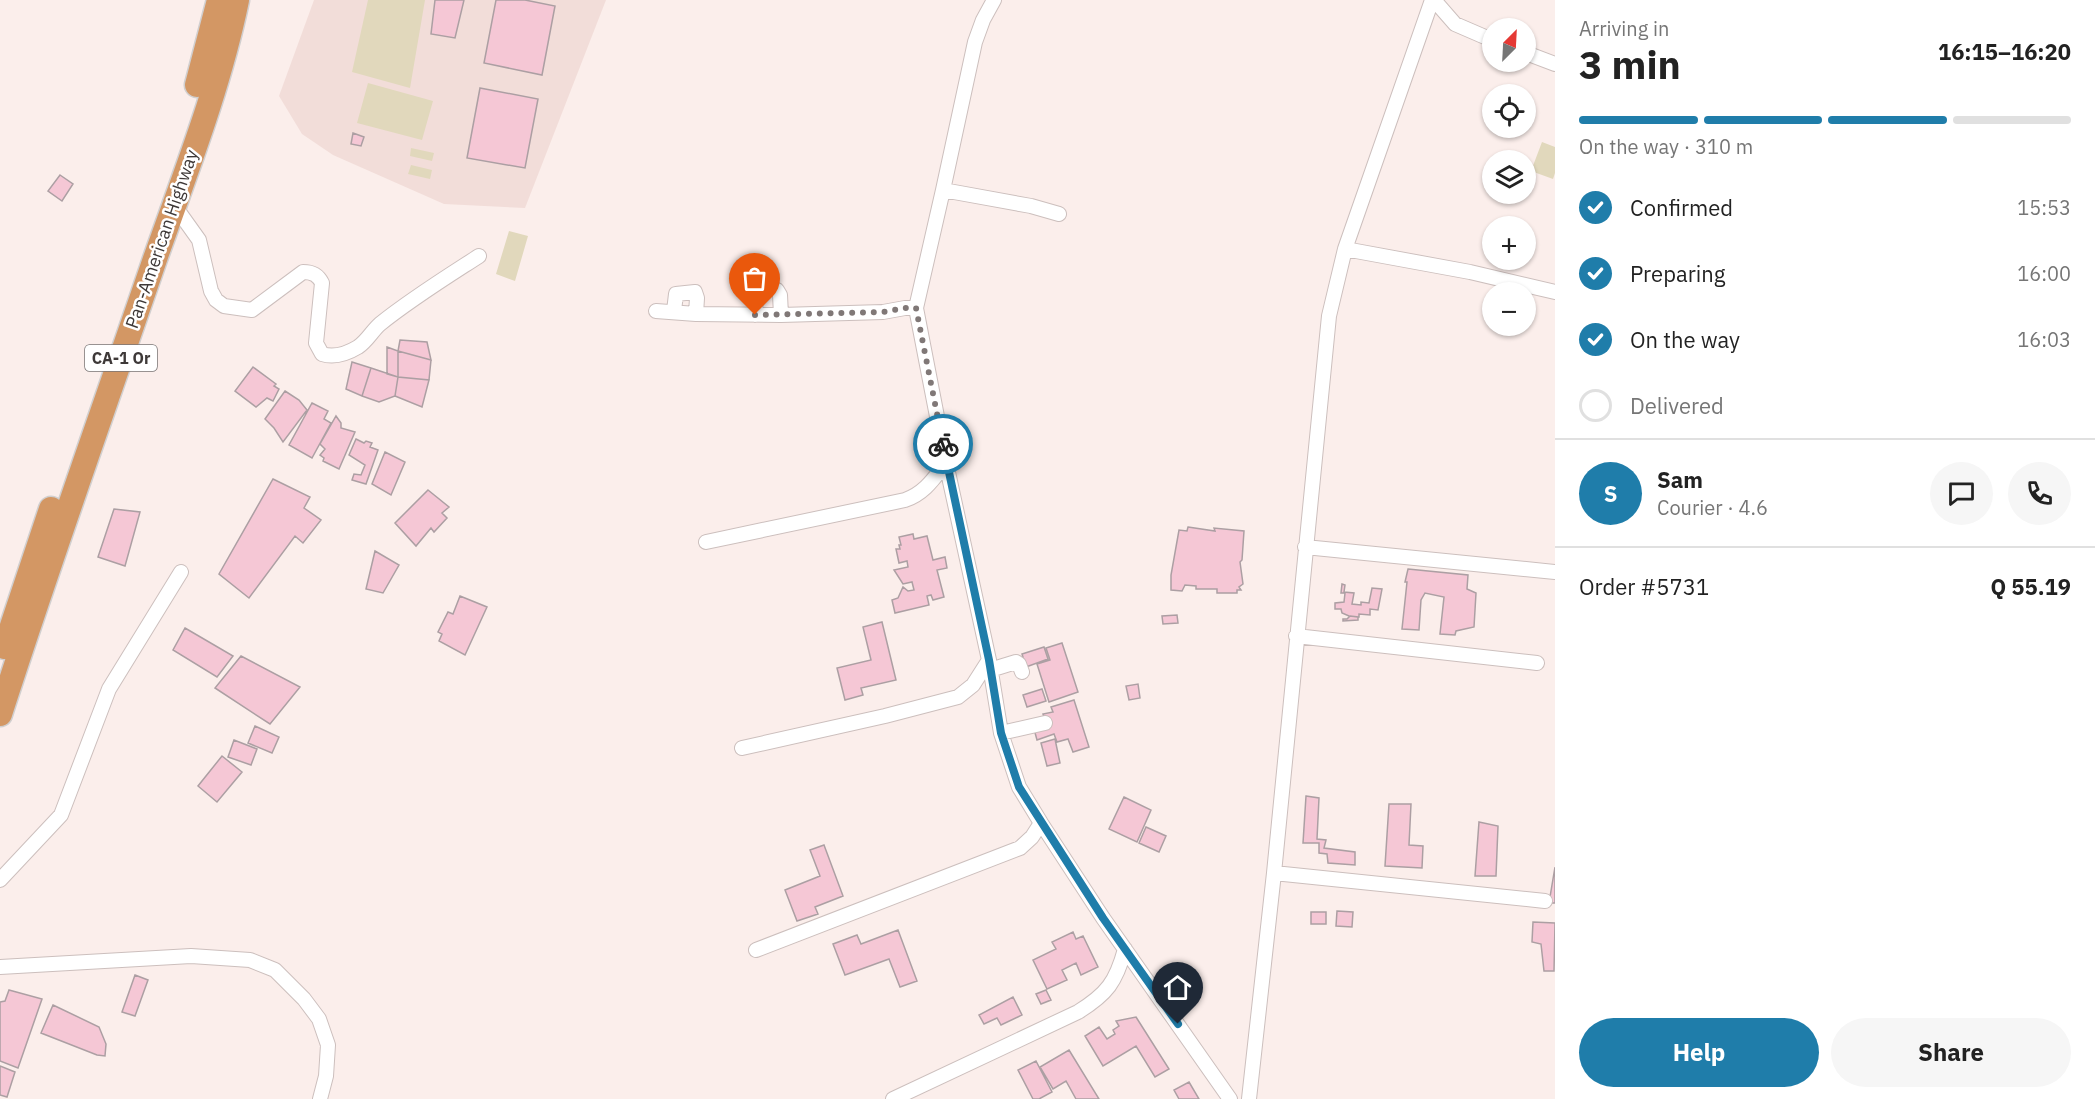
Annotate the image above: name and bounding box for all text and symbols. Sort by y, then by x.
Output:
text: Arriving in [1579,15,1669,42]
north arrow [1482,18,1536,72]
map controls [1482,18,1536,336]
text: 16:15–16:20 [1938,37,2071,66]
text: 3 min [1579,39,1681,90]
button: locate [1482,84,1536,138]
text: On the way · 310 m [1579,133,1753,160]
street label: Pan-American Highway [120,146,203,331]
button: layers [1482,150,1536,204]
icon: check [1579,191,1612,224]
text: Confirmed [1630,193,1733,222]
text: 15:53 [2017,194,2071,221]
button: + [1482,216,1536,270]
pin [729,253,780,315]
icon: check [1579,257,1612,290]
text: Preparing [1630,259,1725,288]
text: 16:00 [2017,260,2071,287]
icon: bag [738,262,771,295]
button: − [1482,282,1536,336]
icon: check [1579,323,1612,356]
text: On the way [1630,325,1740,354]
text: 16:03 [2017,326,2071,353]
road number: CA-1 Or [85,345,157,371]
text: Delivered [1630,391,1724,420]
courier [913,414,973,474]
icon: bike [927,428,960,461]
button: chat [1930,462,1993,525]
button: phone [2008,462,2071,525]
text: Sam [1657,465,1703,494]
text: S [1604,479,1617,508]
text: Courier · 4.6 [1657,494,1768,521]
text: Order #5731 [1579,572,1709,601]
text: Q 55.19 [1990,572,2071,601]
pin [1152,962,1203,1024]
icon: home [1161,971,1194,1004]
button: Help [1579,1018,1819,1087]
button: Share [1831,1018,2071,1087]

